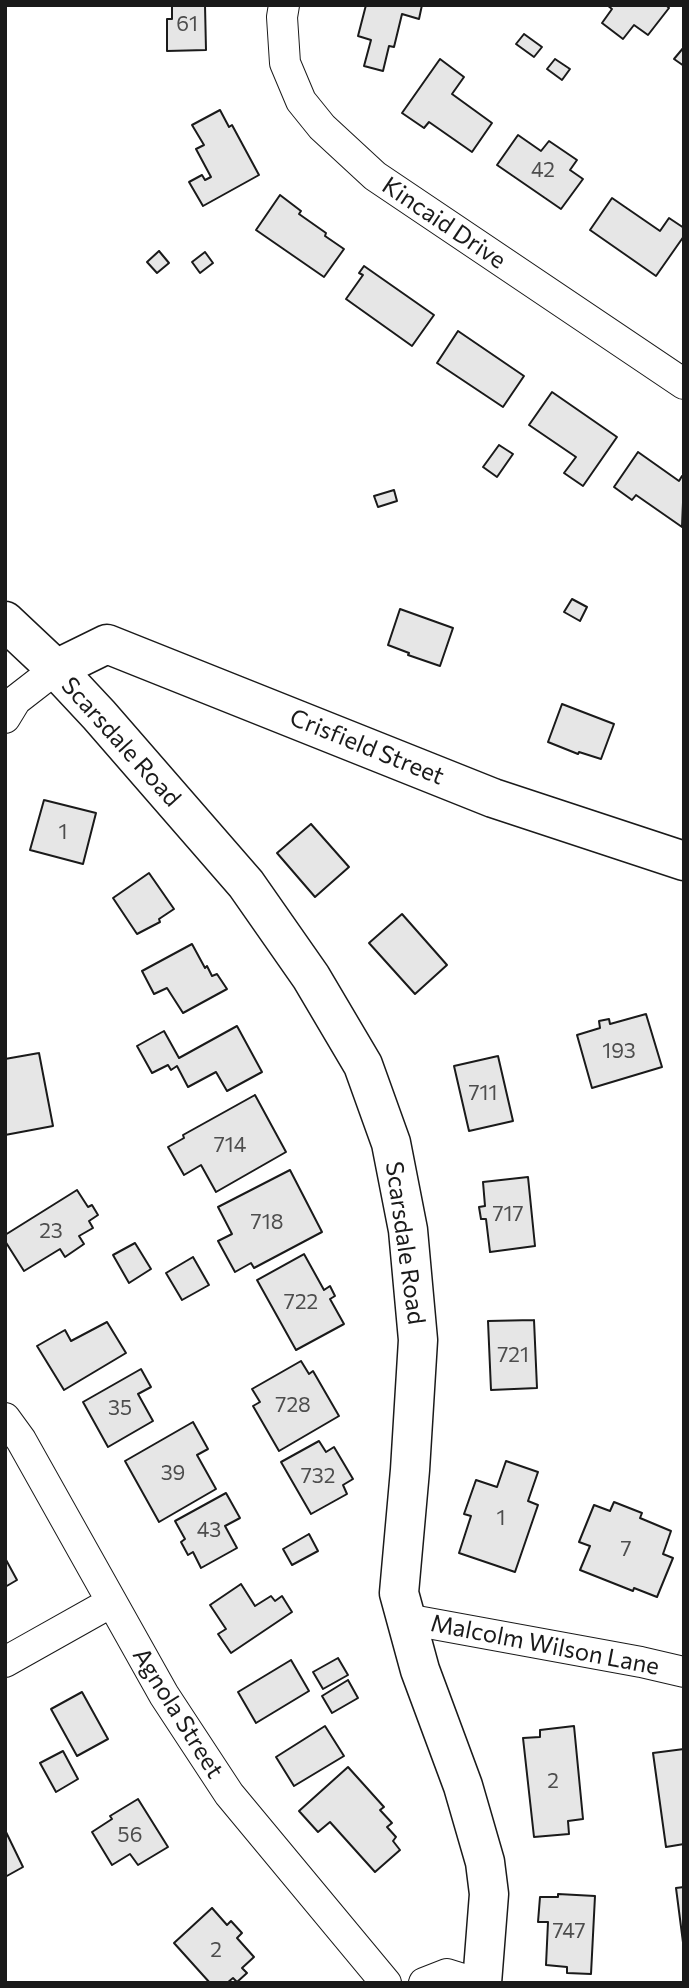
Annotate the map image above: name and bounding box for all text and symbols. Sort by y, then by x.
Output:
house number: 61 [176,11,198,37]
house number: 42 [531,157,555,183]
street label: Kincaid Drive [377,171,511,275]
street label: Scarsdale Road [55,671,187,813]
street label: Crisfield Street [286,703,448,791]
house number: 1 [59,819,67,845]
house number: 193 [602,1038,636,1064]
house number: 711 [468,1080,498,1106]
house number: 714 [214,1132,246,1158]
street label: Scarsdale Road [379,1160,431,1326]
house number: 717 [492,1201,524,1227]
house number: 718 [251,1209,283,1235]
house number: 23 [39,1218,63,1244]
house number: 722 [284,1289,318,1315]
house number: 721 [497,1342,529,1368]
house number: 728 [275,1392,311,1418]
house number: 35 [108,1395,132,1421]
house number: 39 [161,1460,185,1486]
house number: 732 [301,1463,335,1489]
house number: 1 [497,1505,505,1531]
house number: 43 [197,1517,221,1543]
house number: 7 [620,1536,632,1562]
street label: Malcolm Wilson Lane [428,1609,662,1681]
street label: Agnola Street [127,1643,229,1783]
house number: 2 [547,1768,559,1794]
house number: 56 [118,1822,142,1848]
house number: 747 [552,1918,586,1944]
house number: 2 [210,1937,222,1963]

